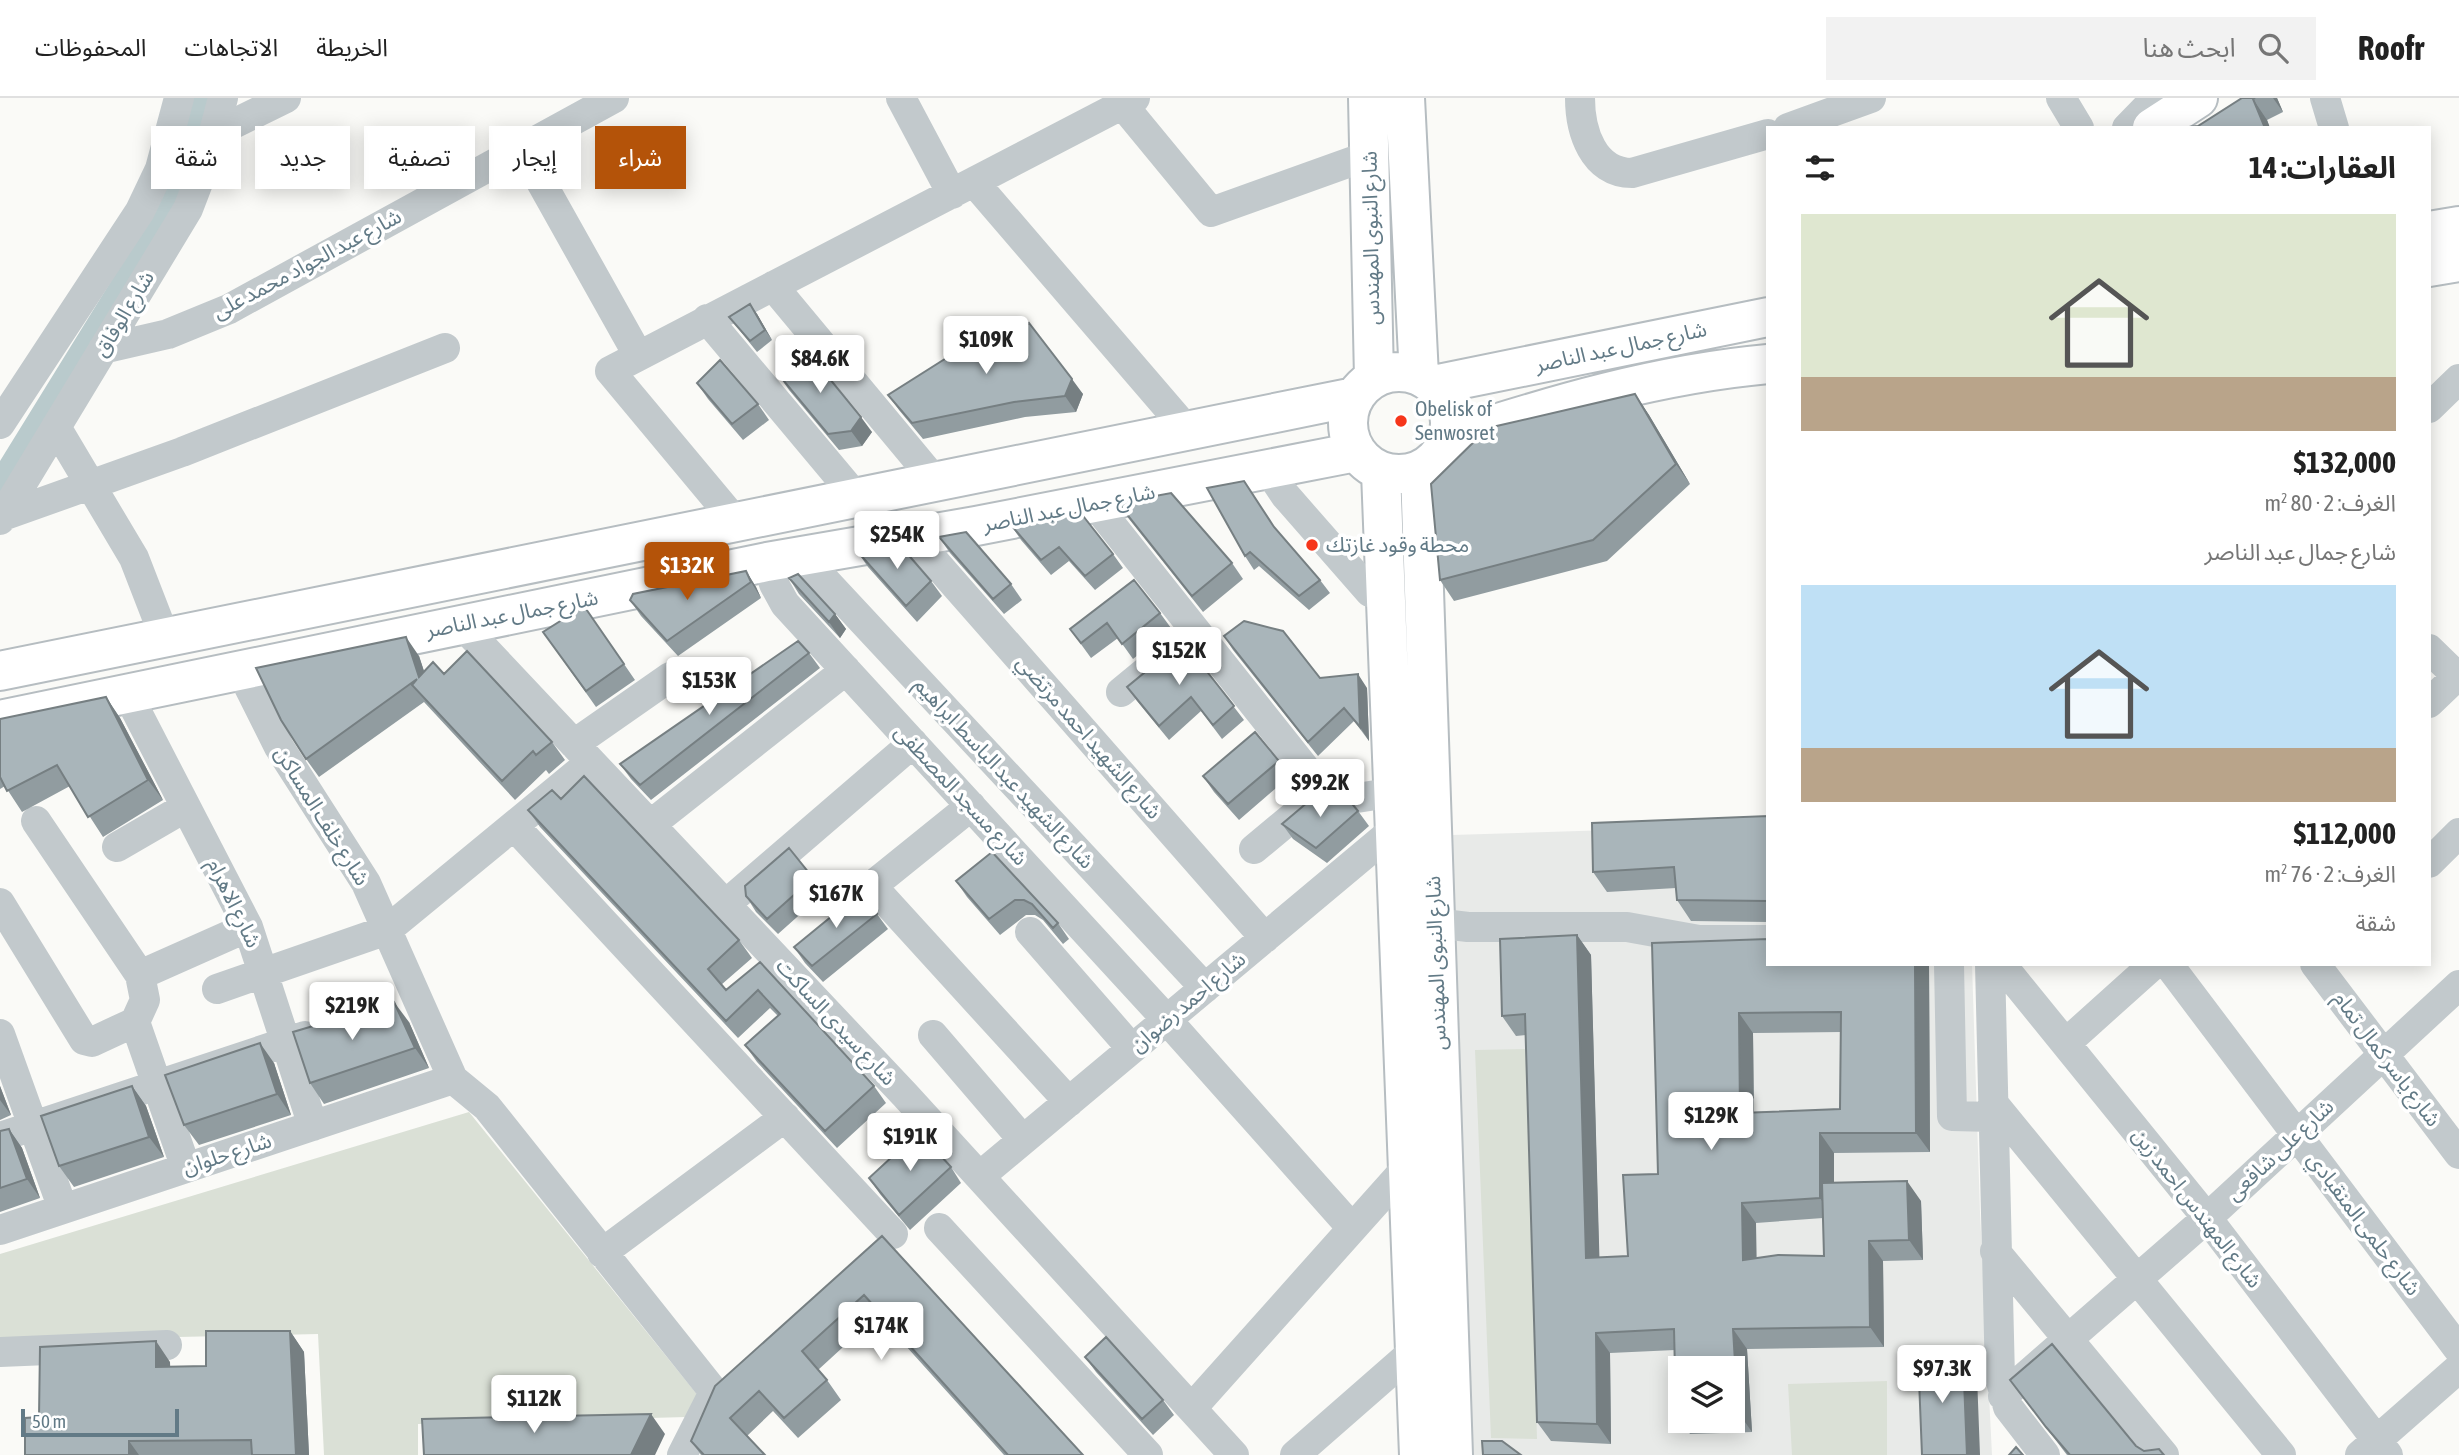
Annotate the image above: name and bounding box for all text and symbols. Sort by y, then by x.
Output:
search box [1826,17,2316,80]
icon: search [2254,29,2292,67]
text: Roofr [2358,29,2424,67]
text: ابحث هنا [2142,33,2236,63]
text: المحفوظات [35,34,146,61]
text: الاتجاهات [184,34,278,61]
text: الخريطة [316,34,388,61]
chip: شقة [151,126,241,189]
chip: جديد [255,126,350,189]
chip: تصفية [364,126,475,189]
chip: إيجار [489,126,581,189]
chip: شراء [595,126,686,189]
icon: filters [1801,149,1839,187]
text: العقارات: 14 [2249,150,2396,184]
street label: شارع النبوى المهندس [1356,151,1388,325]
street label: شارع عبد الجواد محمد على [208,203,407,327]
icon: home [2036,260,2162,386]
street label: شارع الوفاق [88,266,162,363]
pin: $109K [937,316,1035,376]
street label: شارع جمال عبد الناصر [1532,316,1710,380]
text: $109K [959,326,1013,352]
pin: $84.6K [763,336,877,395]
text: $84.6K [791,345,849,371]
place label: Obelisk of Senwosret [1415,396,1495,444]
marker: Obelisk of Senwosret [1393,413,1409,429]
text: $132,000 [2293,445,2396,479]
street label: شارع جمال عبد الناصر [980,479,1158,540]
text: الغرف: 2 · 80 m² [2264,490,2396,516]
pin: $254K [848,512,946,571]
text: $254K [870,521,924,547]
place label: محطة وقود غازتك [1326,532,1469,557]
marker: محطة وقود غازتك [1304,537,1320,553]
text: شارع جمال عبد الناصر [2205,539,2396,565]
pin: $132K [638,542,736,602]
text: $132K [660,552,714,578]
street label: شارع جمال عبد الناصر [423,585,601,646]
pin: $152K [1130,628,1228,687]
icon: home [2036,631,2162,757]
text: $152K [1152,637,1206,663]
street label: شارع الشهيد احمد مرتضي [1009,650,1167,826]
pin: $153K [660,658,758,717]
text: $153K [682,667,736,693]
street label: شارع الشهيد عبد الباسط ابراهيم [907,672,1099,875]
street label: شارع مسجد المصطفى [887,719,1033,872]
street label: شارع خلف المساكن [267,742,375,891]
pin: $99.2K [1263,760,1377,819]
text: $99.2K [1291,769,1349,795]
text: $112,000 [2293,816,2396,850]
street label: شارع الاهرام [199,854,267,953]
text: الغرف: 2 · 76 m² [2264,861,2396,887]
pin: $167K [787,870,885,930]
street label: شارع النبوى المهندس [1420,875,1454,1051]
text: $167K [809,880,863,906]
text: شقة [2355,910,2396,936]
street label: شارع احمد رضوان [1125,946,1252,1059]
street label: شارع سيدى الساكت [769,953,901,1092]
pin: $219K [303,982,401,1042]
street label: شارع ياسر كمال تمام [2325,986,2446,1134]
text: $219K [325,992,379,1018]
pin: $129K [1662,1093,1760,1152]
street label: شارع على شافعى [2221,1094,2340,1208]
text: $129K [1684,1102,1738,1128]
pin: $191K [861,1114,959,1173]
text: $191K [883,1123,937,1149]
street label: شارع المهندس احمد زين [2125,1123,2268,1294]
street label: شارع حلوان [179,1127,275,1182]
street label: شارع حلمى المنقبادي [2299,1147,2426,1302]
pin: $174K [832,1302,930,1362]
text: $174K [854,1312,908,1338]
pin: $97.3K [1885,1346,1999,1405]
text: $97.3K [1913,1355,1971,1381]
map controls [1668,1356,1745,1433]
button: layers [1668,1356,1745,1433]
pin: $112K [485,1376,583,1435]
text: $112K [507,1385,561,1411]
scale bar [21,1406,178,1438]
text: 50 m [32,1410,66,1432]

